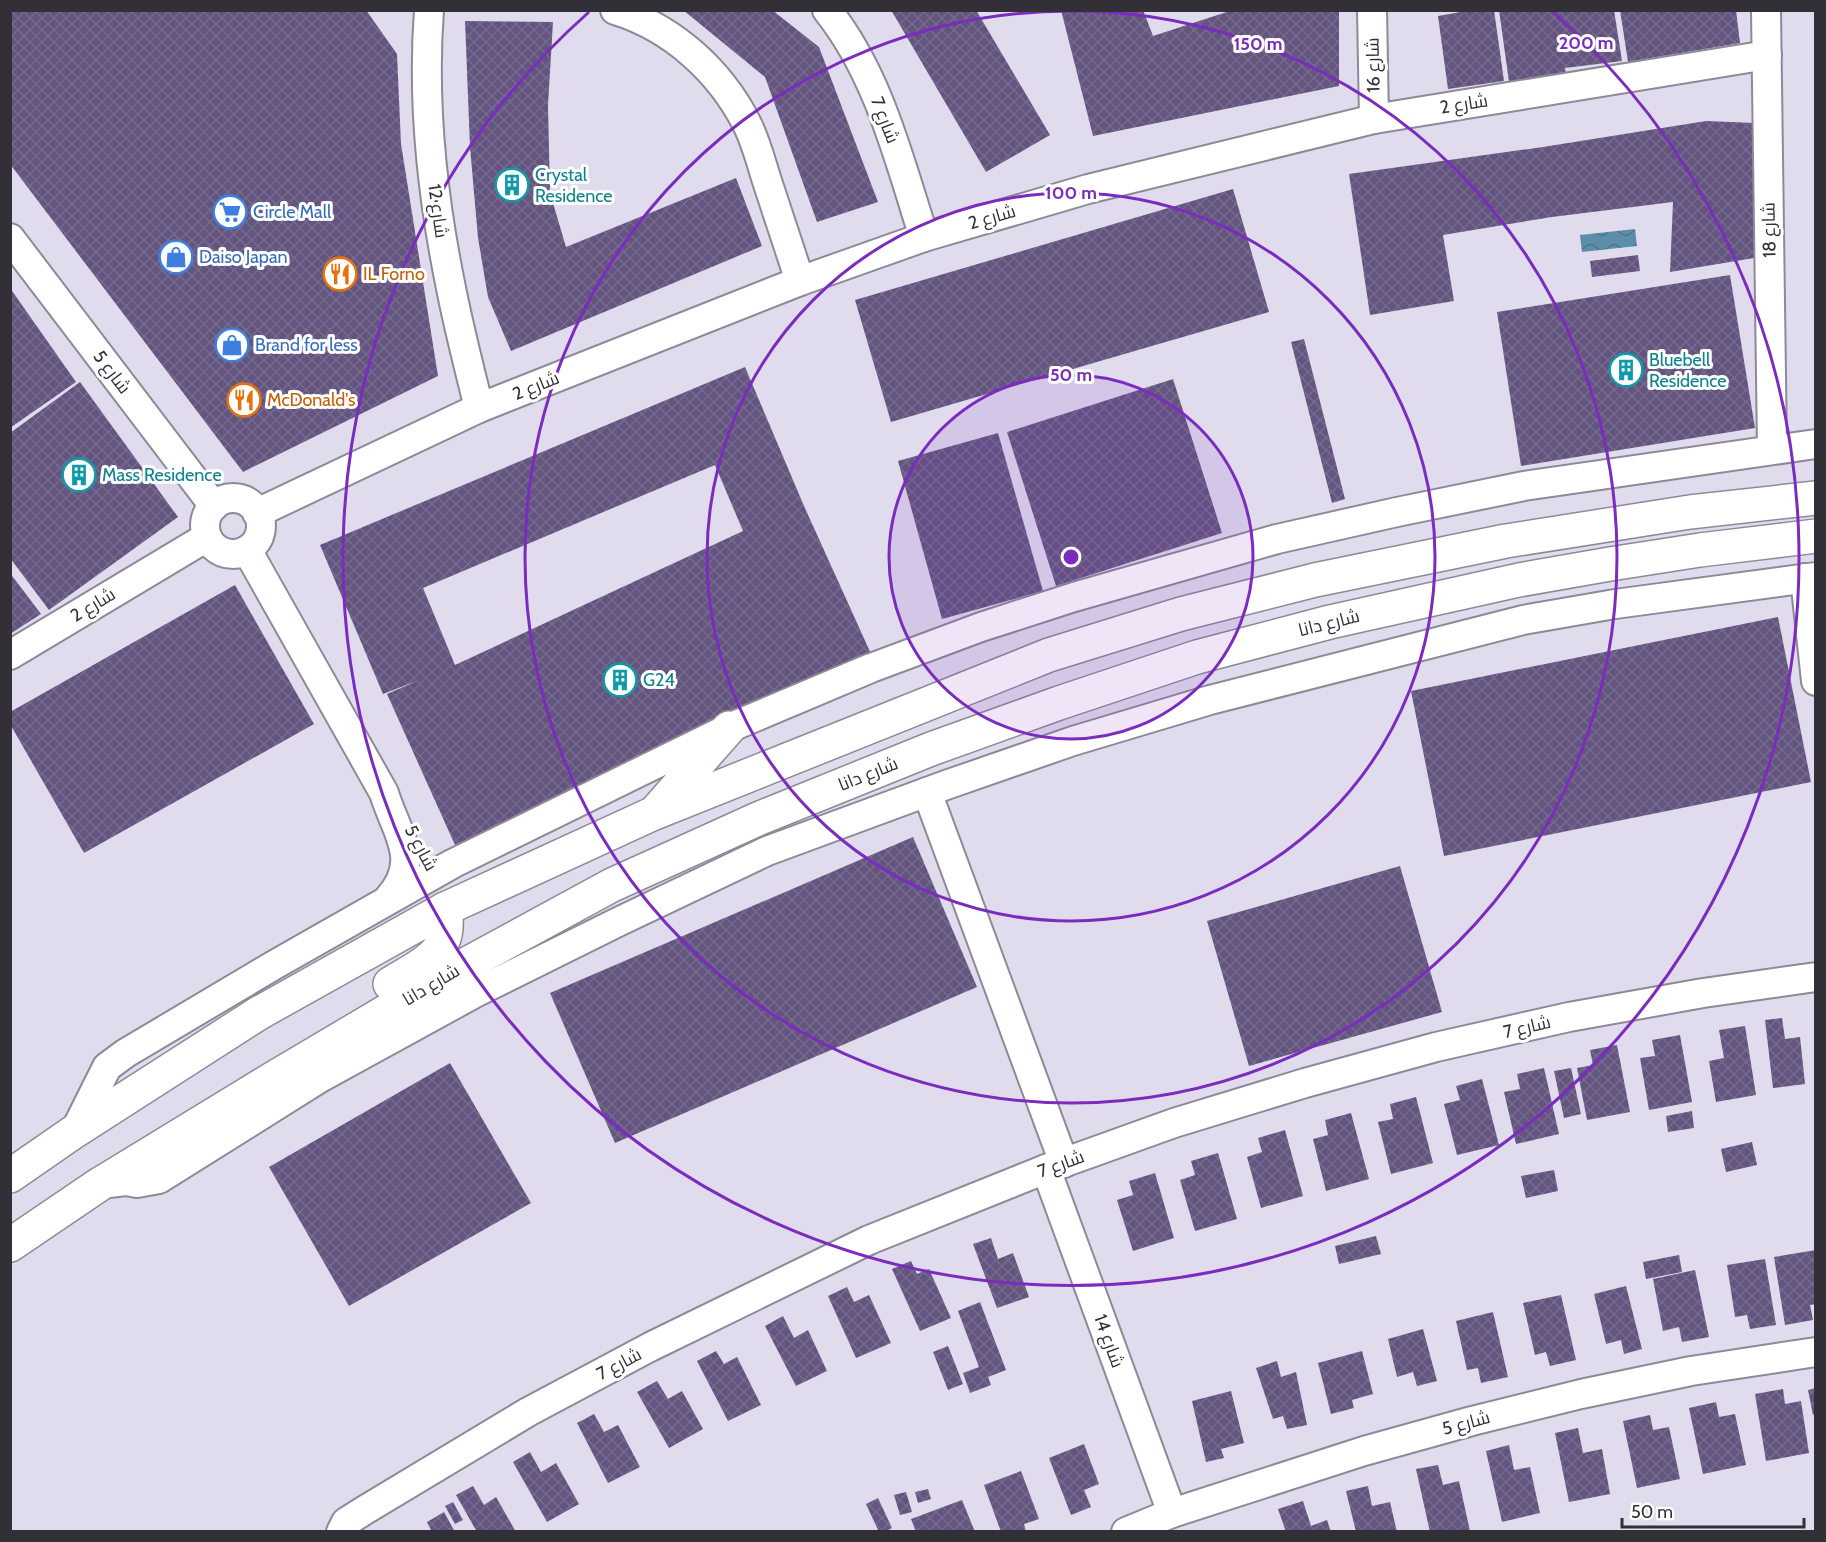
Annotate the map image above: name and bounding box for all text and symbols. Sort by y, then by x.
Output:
text: 200 m [1559,32,1613,54]
text: 150 m [1234,33,1282,55]
street label: شارع 16 [1362,37,1385,93]
street label: شارع 2 [1438,89,1490,120]
street label: شارع 7 [865,94,904,147]
place label: Crystal Residence [535,164,613,207]
building icon: Crystal Residence [494,167,530,203]
text: 100 m [1045,182,1097,204]
street label: شارع 12 [422,183,453,240]
supermarket icon: Circle Mall [212,194,248,230]
street label: شارع 2 [966,200,1019,235]
place label: Circle Mall [253,201,332,223]
street label: شارع 18 [1758,202,1781,258]
shop icon: Daiso Japan [158,239,194,275]
place label: Daiso Japan [199,246,288,268]
restaurant icon: IL Forno [322,256,358,292]
place label: IL Forno [363,263,425,285]
shop icon: Brand for less [214,327,250,363]
place label: Brand for less [255,334,358,356]
street label: شارع 5 [88,346,135,399]
place label: Bluebell Residence [1649,349,1727,392]
building icon: Bluebell Residence [1608,352,1644,388]
text: 50 m [1050,364,1092,386]
street label: شارع 2 [509,367,563,406]
restaurant icon: McDonald's [226,382,262,418]
place label: McDonald's [267,389,355,411]
building icon: Mass Residence [61,457,97,493]
place label: Mass Residence [102,464,222,486]
centre of rings [1061,547,1081,567]
street label: شارع 2 [67,583,120,628]
street label: شارع دانا [1296,605,1362,642]
building icon: G24 [602,662,638,698]
place label: G24 [643,669,675,691]
street label: شارع دانا [835,752,902,797]
street label: شارع 5 [399,821,442,875]
street label: شارع دانا [399,959,464,1011]
street label: شارع 7 [1501,1011,1553,1044]
street label: شارع 7 [1035,1145,1088,1183]
street label: شارع 14 [1088,1311,1129,1371]
street label: شارع 7 [593,1343,646,1386]
street label: شارع 5 [1440,1406,1493,1441]
scale bar [1622,1491,1804,1529]
text: 50 m [1631,1501,1673,1523]

